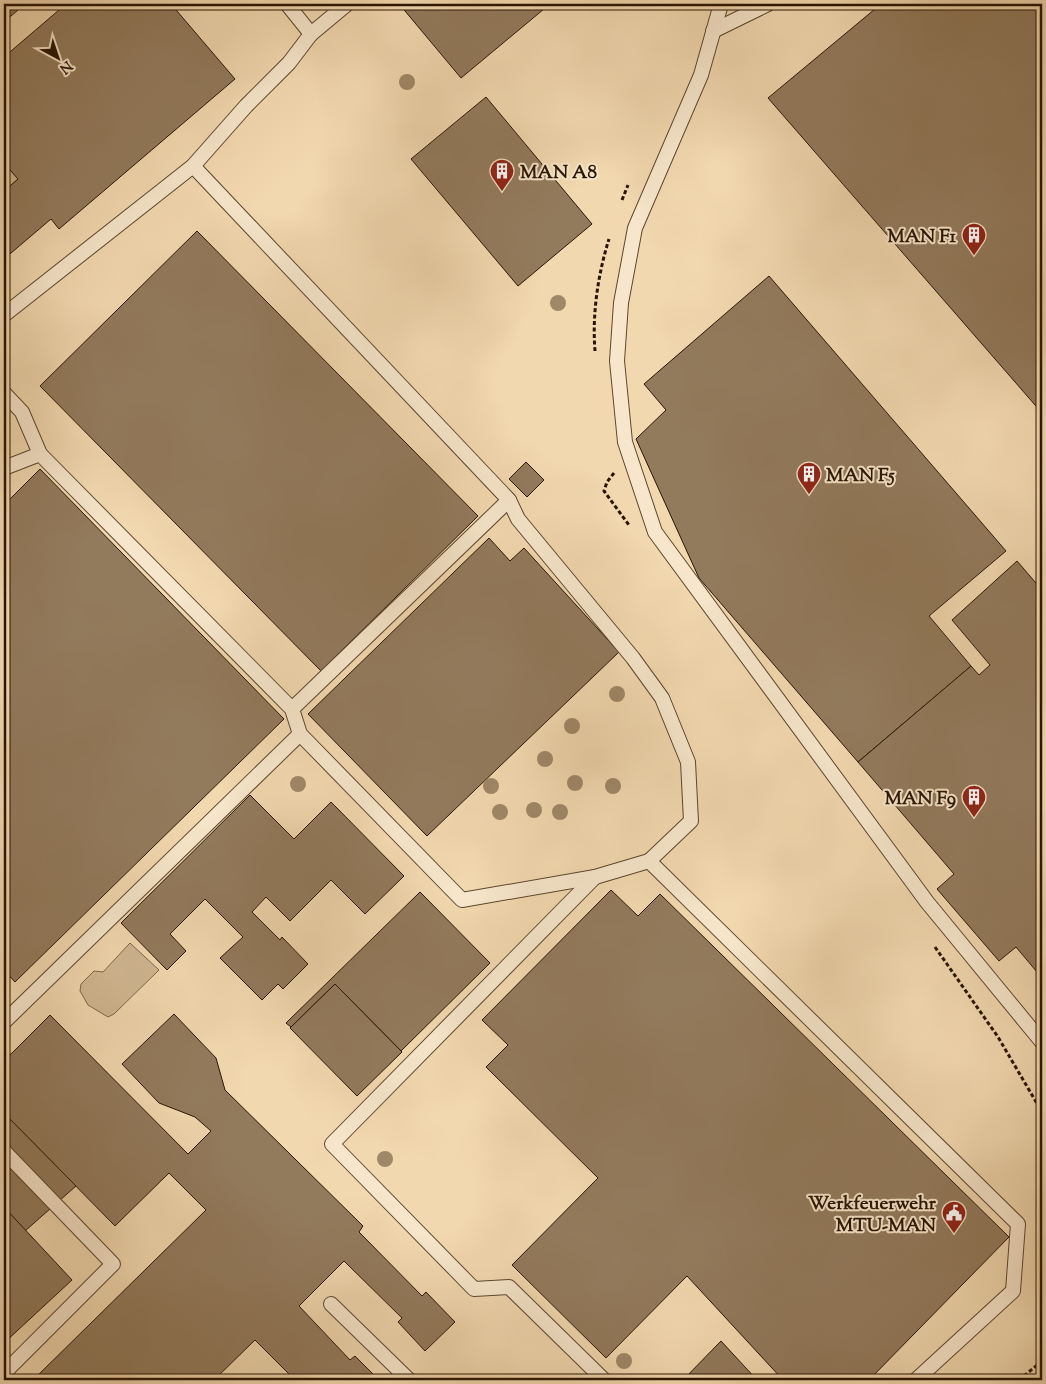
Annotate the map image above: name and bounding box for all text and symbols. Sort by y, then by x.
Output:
north arrow [32,32,82,82]
text: N [54,55,76,78]
building icon: MAN A8 [489,158,515,192]
place label: MAN A8 [520,160,598,187]
building icon: MAN F1 [961,222,987,256]
place label: MAN F1 [887,224,957,251]
building icon: MAN F5 [796,461,822,495]
place label: MAN F5 [826,463,895,490]
building icon: MAN F9 [961,784,987,818]
place label: MAN F9 [884,786,956,813]
place label: Werkfeuerwehr MTU-MAN [808,1191,937,1240]
public building icon: Werkfeuerwehr MTU-MAN [941,1200,967,1234]

